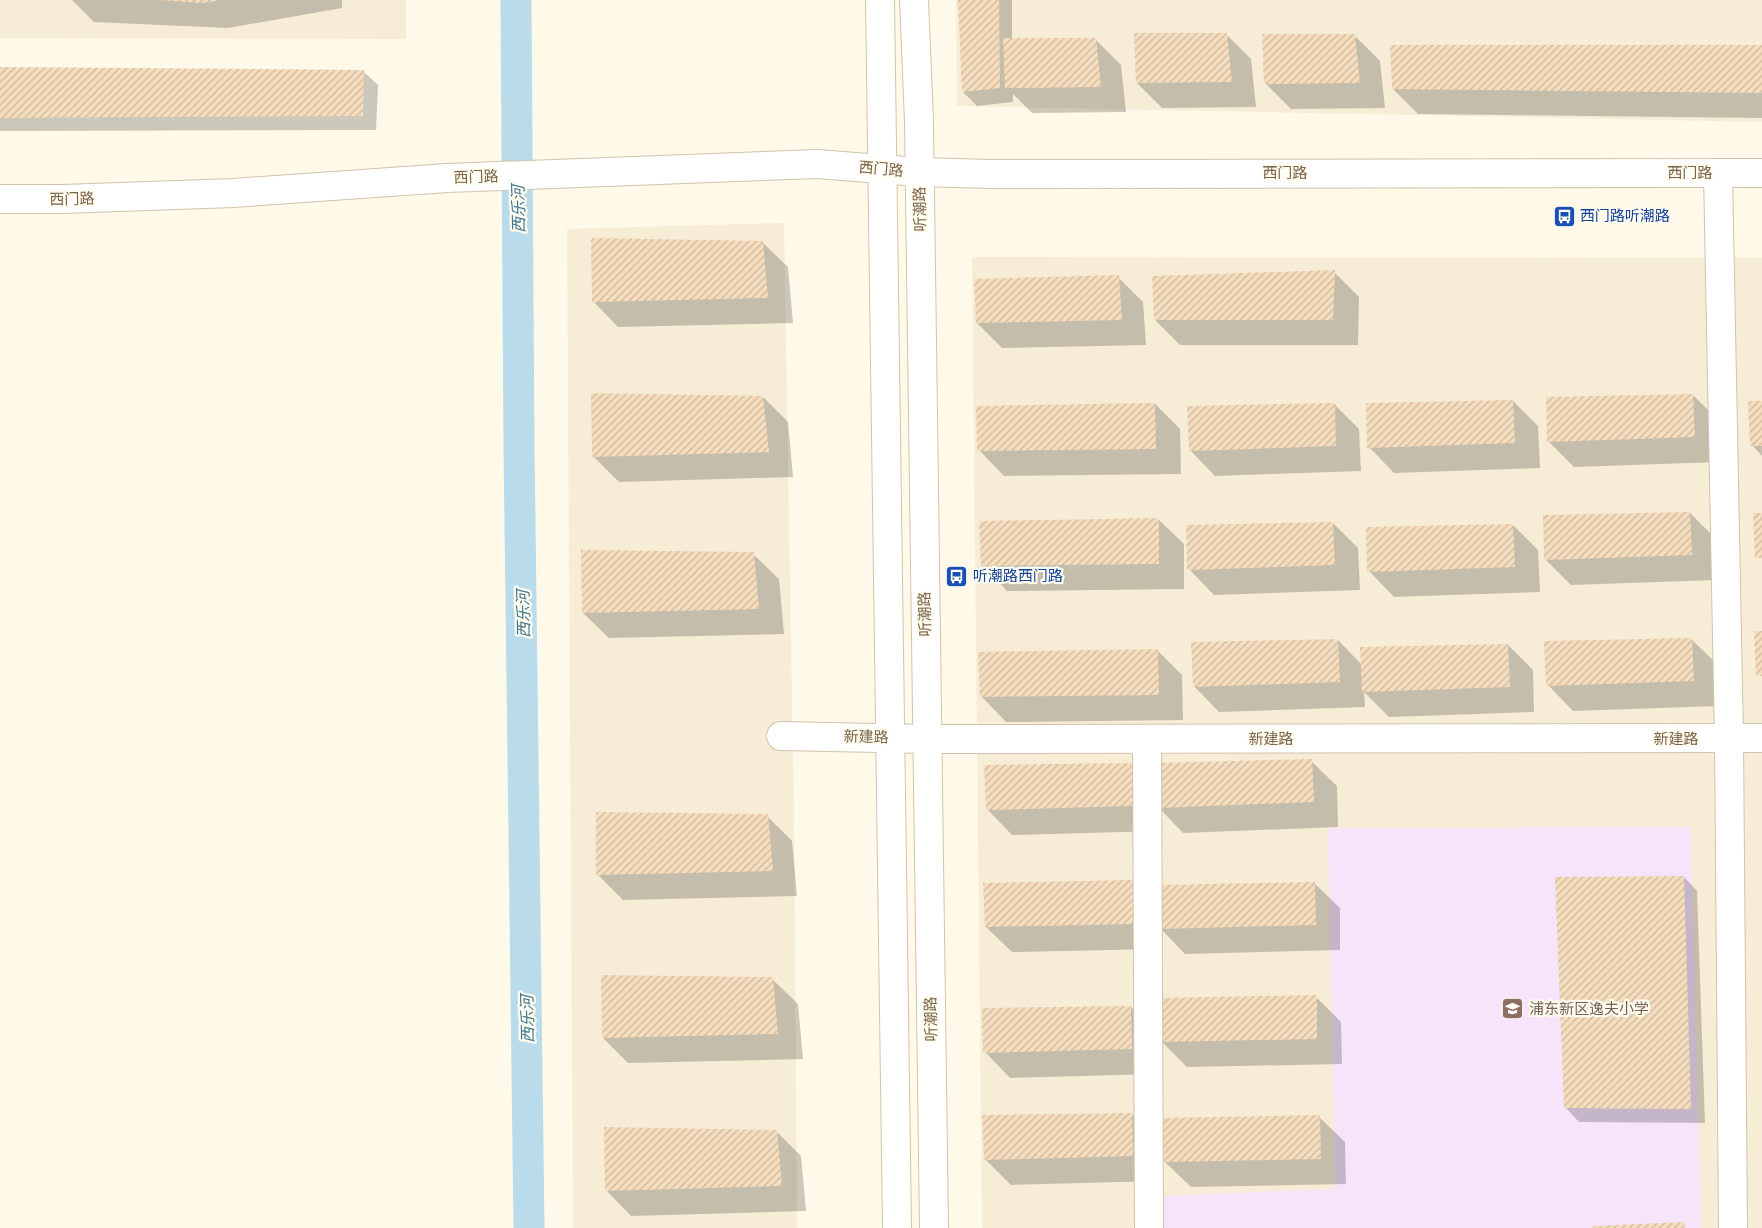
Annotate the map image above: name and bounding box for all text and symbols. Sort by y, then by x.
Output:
street label: 西门路 [858,158,904,180]
street label: 西门路 [1262,164,1308,182]
street label: 西门路 [1667,164,1713,182]
street label: 西门路 [453,167,499,187]
water label: 西乐河 [509,182,529,233]
street label: 听潮路 [911,186,929,232]
street label: 西门路 [49,190,95,208]
bus stop icon: 西门路听潮路 [1552,204,1576,228]
place label: 西门路听潮路 [1580,207,1670,225]
bus stop icon: 听潮路西门路 [945,564,969,588]
place label: 听潮路西门路 [973,567,1063,585]
water label: 西乐河 [514,587,534,638]
street label: 听潮路 [916,591,934,637]
street label: 新建路 [843,728,889,746]
street label: 新建路 [1248,730,1294,748]
street label: 新建路 [1653,730,1699,748]
water label: 西乐河 [518,992,538,1043]
street label: 听潮路 [922,996,940,1042]
school or university icon: 浦东新区逸夫小学 [1501,997,1525,1021]
place label: 浦东新区逸夫小学 [1529,1000,1649,1018]

